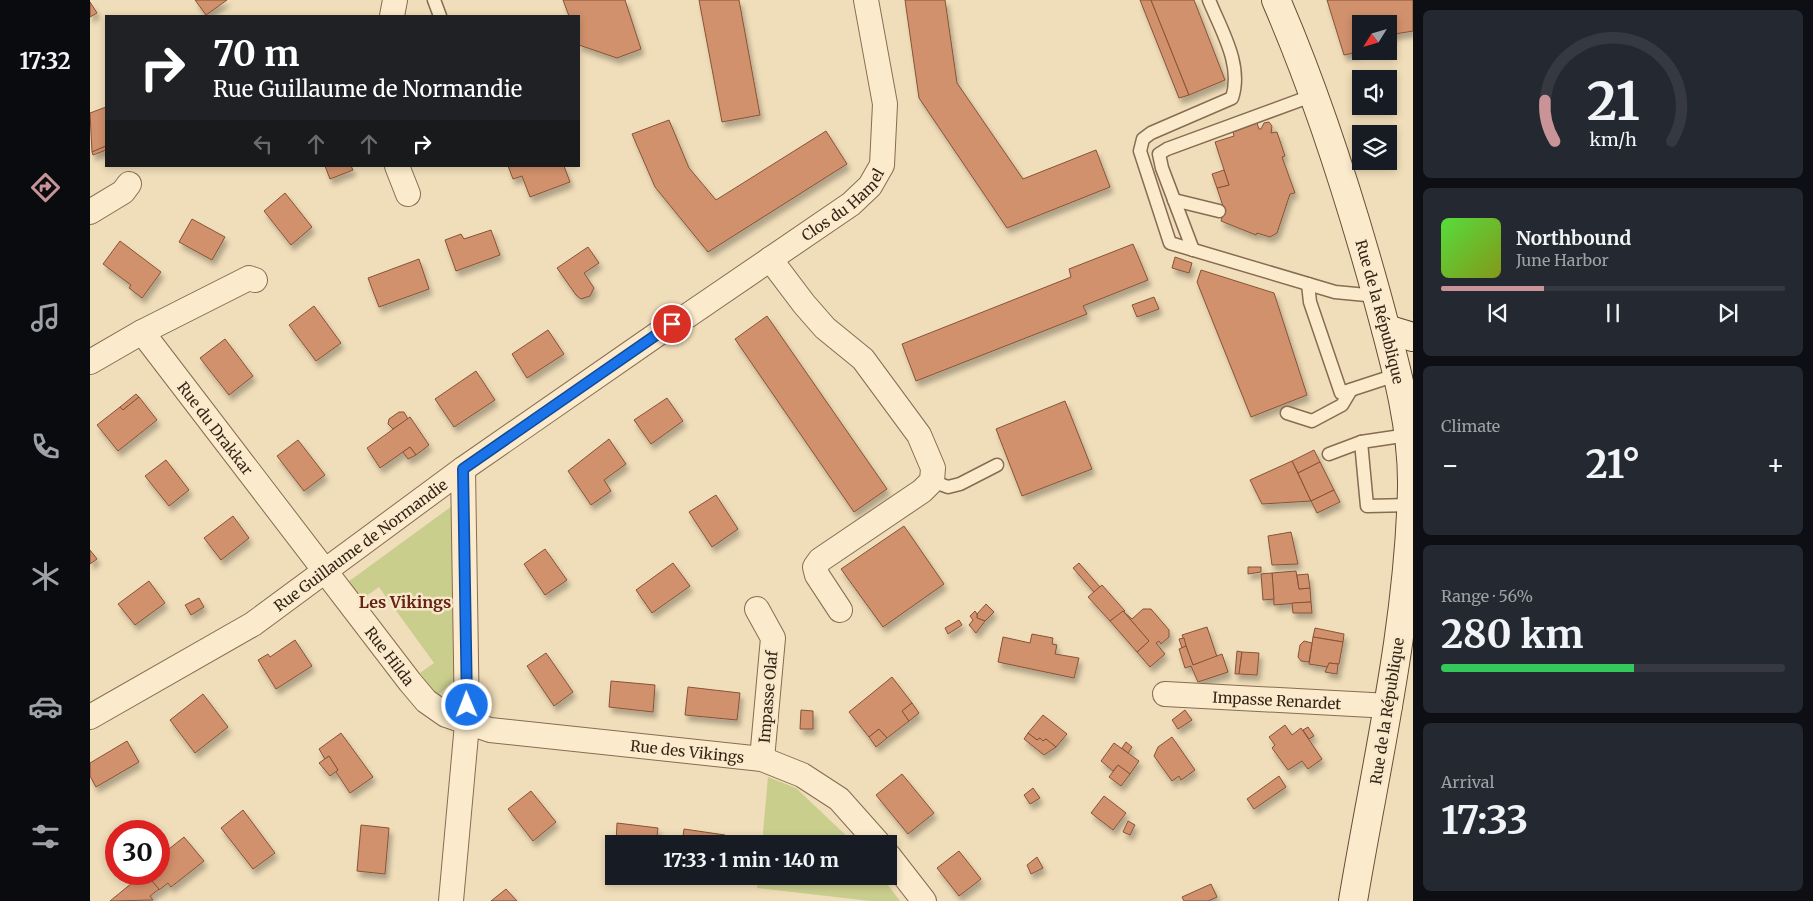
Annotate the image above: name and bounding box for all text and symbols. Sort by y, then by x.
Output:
north arrow [1352,15,1398,60]
map controls [1352,15,1397,170]
text: 70 m [213,32,300,76]
icon: right [130,35,195,100]
text: 17:32 [19,47,71,75]
text: 21 [1586,69,1640,134]
button: sound [1352,70,1397,115]
text: Rue Guillaume de Normandie [213,75,522,103]
button: layers [1352,125,1397,170]
text: km/h [1589,128,1637,151]
icon: left [249,130,277,158]
icon: ahead [302,130,330,158]
icon: ahead [355,130,383,158]
icon: right [408,130,436,158]
street label: Clos du Hamel [797,165,888,245]
icon: directions [28,170,63,205]
text: Northbound [1516,226,1631,250]
street label: Rue de la République [1352,237,1409,386]
text: June Harbor [1516,250,1609,270]
icon: previous [1484,299,1512,327]
icon: pause [1599,299,1627,327]
icon: next [1714,299,1742,327]
icon: music [28,300,63,335]
pin [651,303,693,345]
icon: arrive [658,310,686,338]
street label: Rue du Drakkar [174,378,257,479]
text: Climate [1441,416,1500,436]
icon: phone [28,429,63,464]
text: 21° [1586,441,1640,488]
text: − [1441,447,1460,483]
text: + [1766,447,1785,483]
street label: Rue Guillaume de Normandie [270,474,451,615]
icon: climate [28,559,63,594]
text: Range · 56% [1441,586,1533,606]
district label: Les Vikings [359,592,451,612]
text: 280 km [1441,611,1583,658]
street label: Rue Hilda [361,622,419,689]
street label: Rue de la République [1366,636,1408,786]
street label: Impasse Olaf [754,649,782,744]
position arrow [440,678,492,730]
street label: Impasse Renardet [1212,687,1342,713]
icon: car [28,689,63,724]
street label: Rue des Vikings [629,736,745,767]
text: Arrival [1441,772,1494,792]
text: 17:33 [1441,797,1528,844]
icon: filters [28,819,63,854]
speed limit sign: 30 [105,820,170,885]
text: 17:33 · 1 min · 140 m [663,848,839,872]

